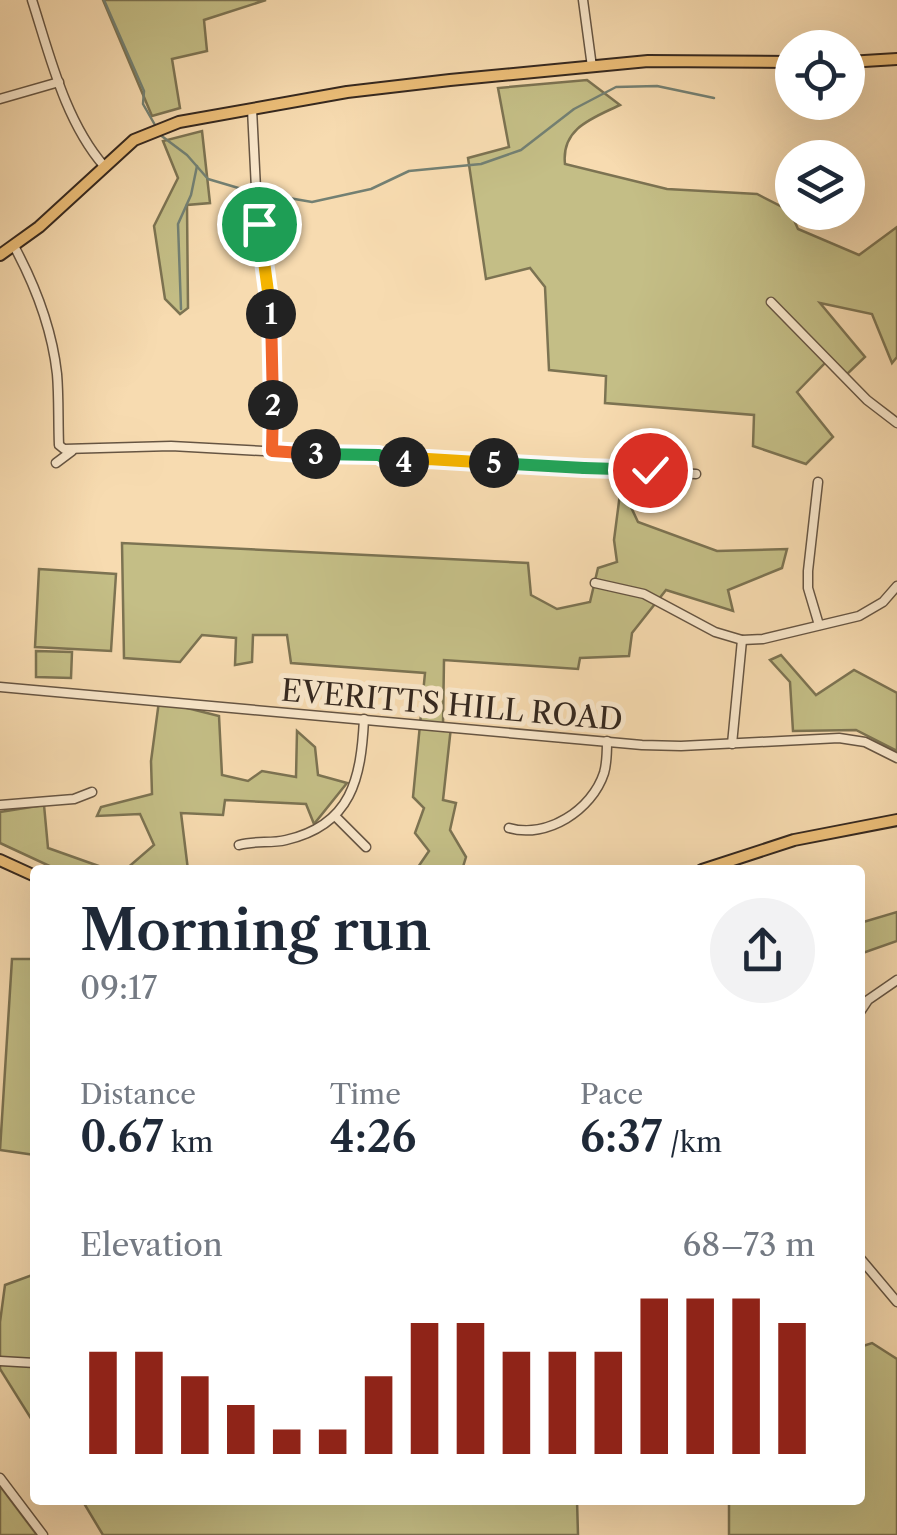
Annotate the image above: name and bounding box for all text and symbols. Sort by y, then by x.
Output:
map controls [775,30,865,230]
button: locate [775,30,865,120]
button: layers [775,140,865,230]
pin [217,182,302,267]
icon: arrive [232,197,287,252]
pin: 1 [246,289,296,339]
text: 1 [265,297,277,331]
pin: 2 [248,380,298,430]
text: 2 [265,388,281,422]
pin [608,428,693,513]
pin: 3 [291,429,341,479]
text: 3 [308,437,324,471]
pin: 4 [379,437,429,487]
pin: 5 [469,438,519,488]
icon: check [623,443,678,498]
text: 4 [396,445,412,479]
text: 5 [486,446,502,480]
street label: EVERITTS HILL ROAD [280,672,624,738]
text: Morning run [80,897,431,964]
button: share [710,898,815,1003]
text: 09:17 [80,968,157,1007]
text: Distance [80,1077,196,1111]
text: Time [330,1077,401,1111]
text: Pace [580,1077,643,1111]
text: 0.67 [80,1111,163,1163]
text: 4:26 [330,1111,416,1163]
text: 6:37 [580,1111,662,1163]
text: km [163,1125,213,1159]
text: /km [662,1125,722,1159]
text: Elevation [80,1225,223,1264]
text: 68–73 m [683,1225,815,1264]

